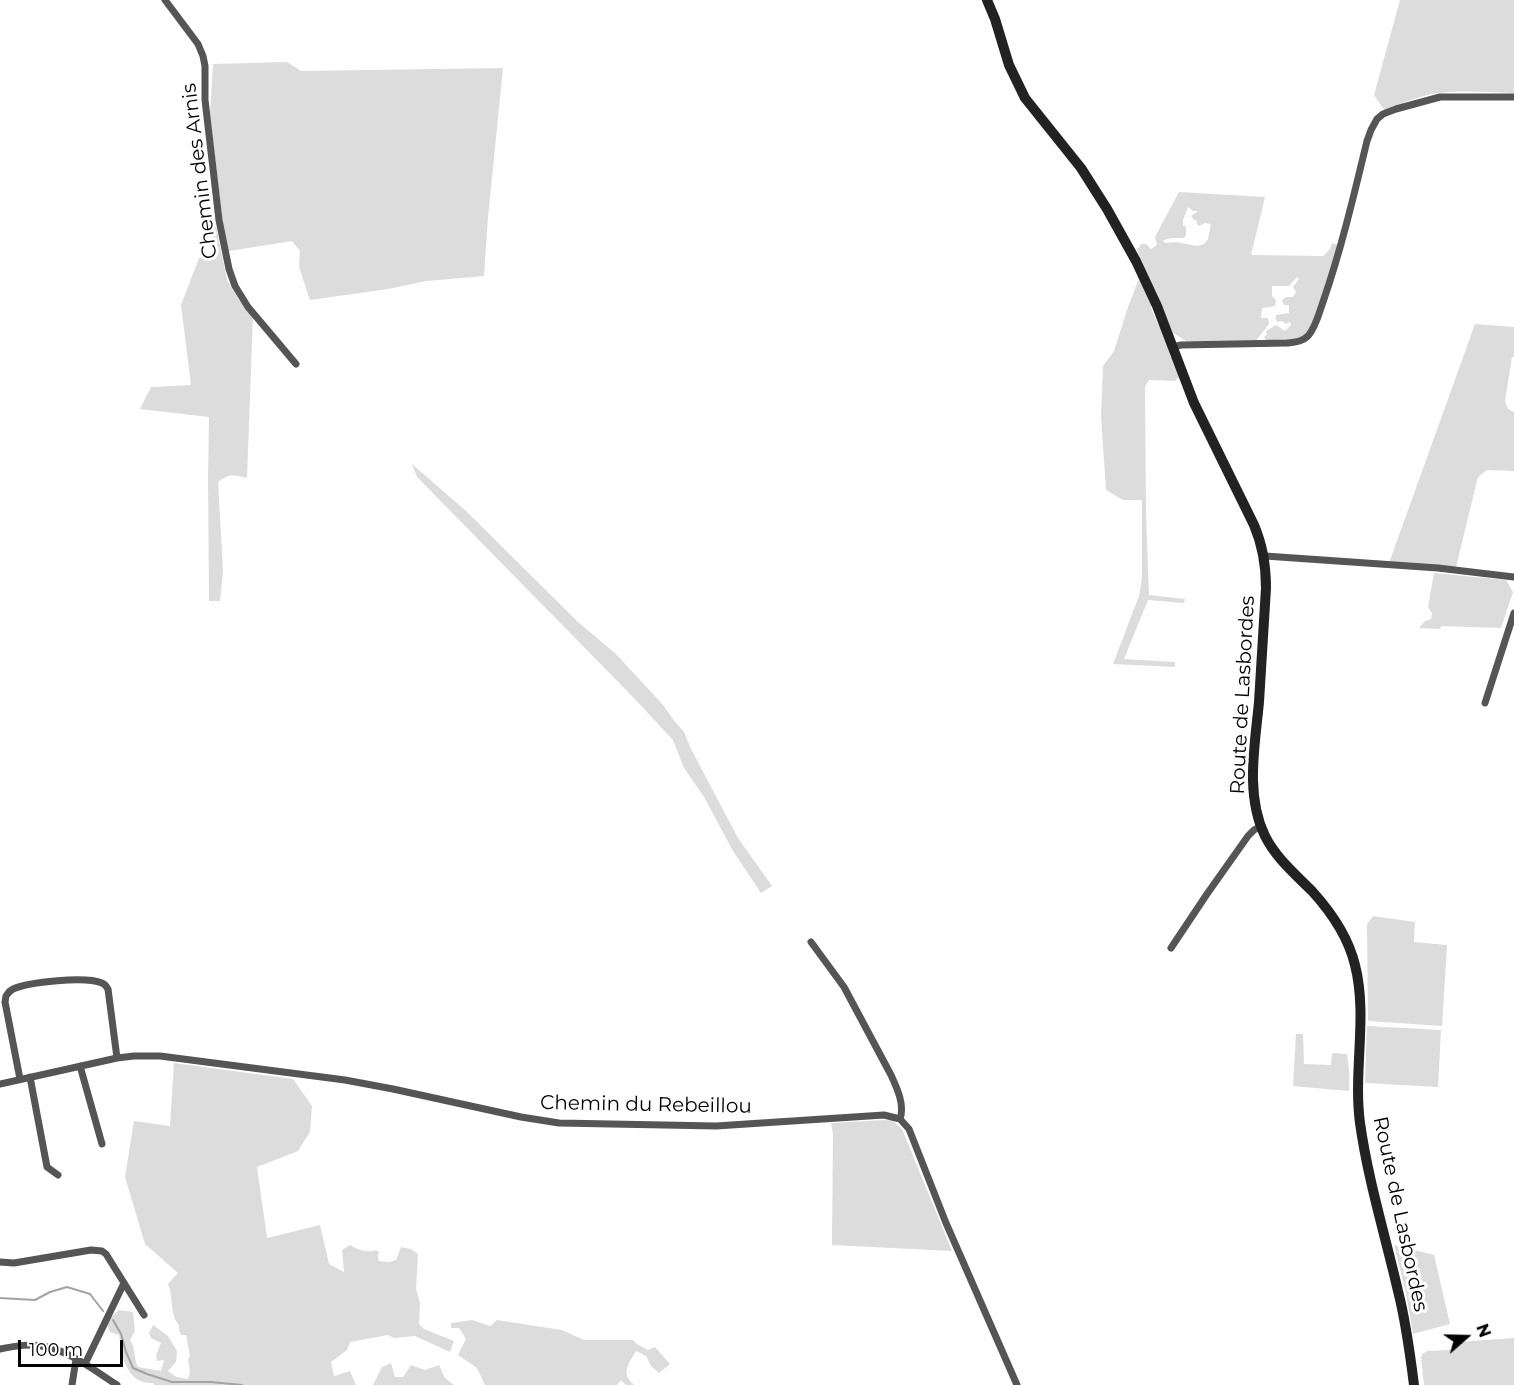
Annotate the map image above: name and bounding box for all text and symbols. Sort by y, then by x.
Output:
street label: Chemin des Arnis [177,82,223,260]
street label: Route de Lasbordes [1226,595,1260,795]
street label: Chemin du Rebeillou [540,1091,752,1119]
street label: Route de Lasbordes [1368,1114,1432,1314]
north arrow [1436,1307,1496,1367]
text: N [1472,1321,1495,1340]
scale bar [21,1328,126,1366]
text: 100 m [29,1339,83,1361]

